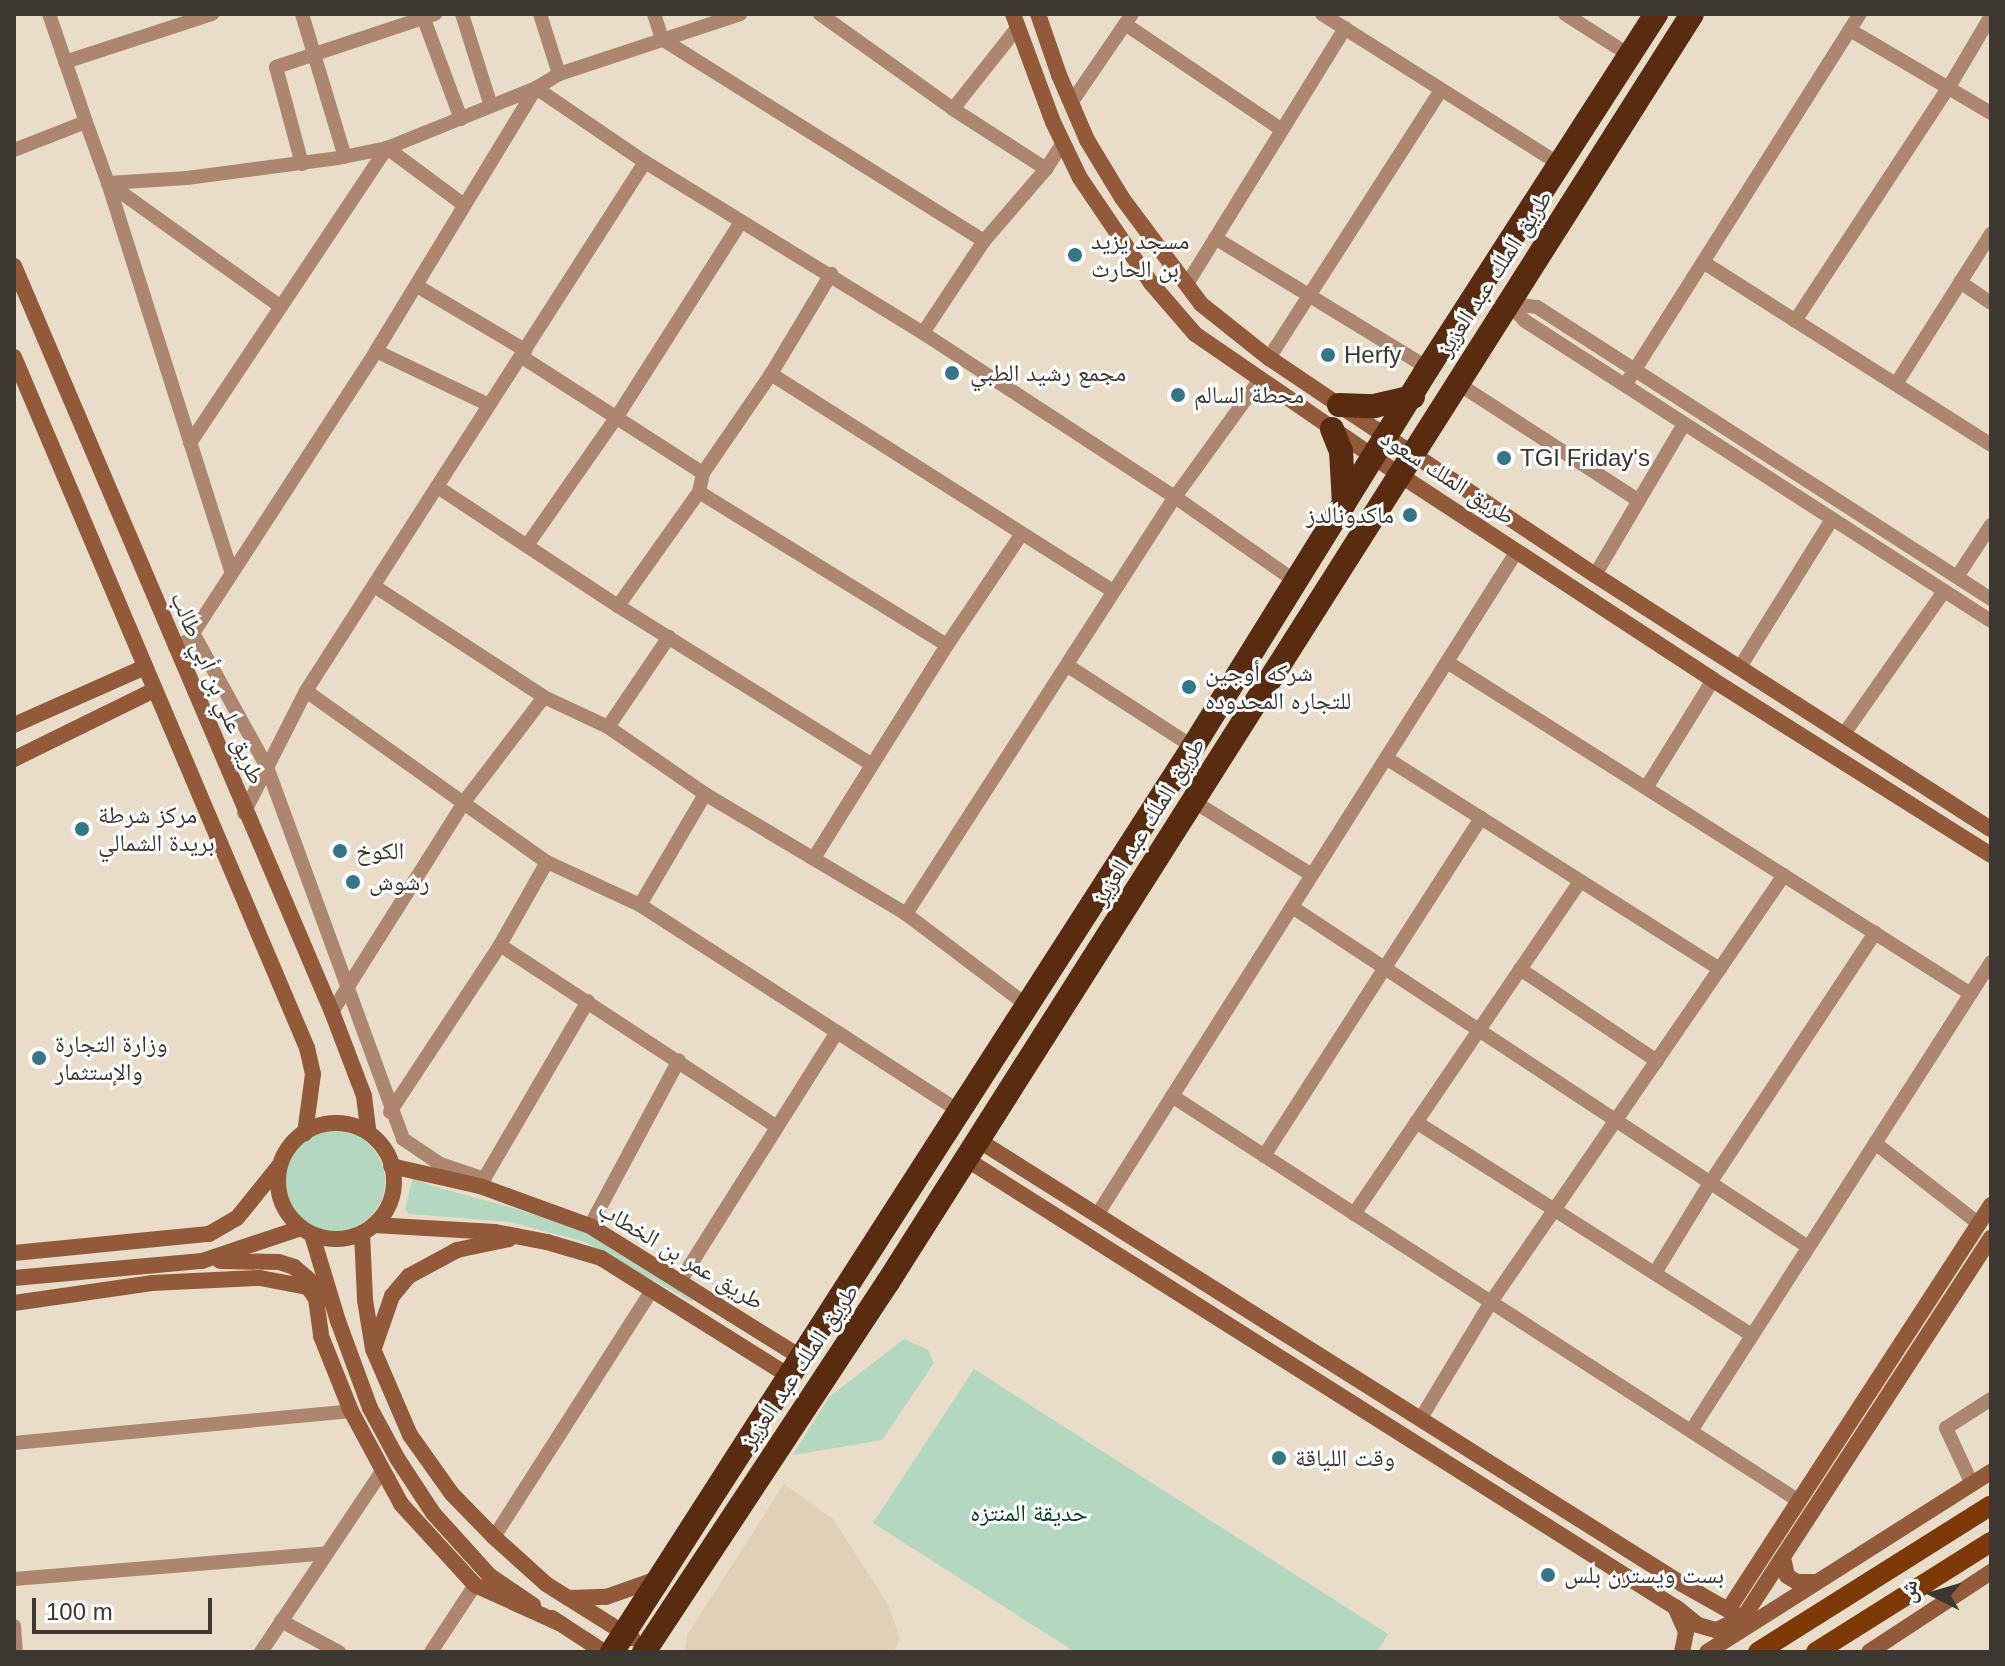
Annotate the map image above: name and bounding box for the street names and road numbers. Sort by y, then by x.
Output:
street label: طريق الملك عبد العزيز [1430,185,1558,361]
street label: طريق الملك سعود [1376,423,1520,531]
street label: طريق علي بن أبي طالب [164,587,272,789]
street label: طريق الملك عبد العزيز [1085,732,1211,910]
street label: طريق عمر بن الخطاب [593,1194,769,1316]
street label: طريق الملك عبد العزيز [733,1278,865,1454]

